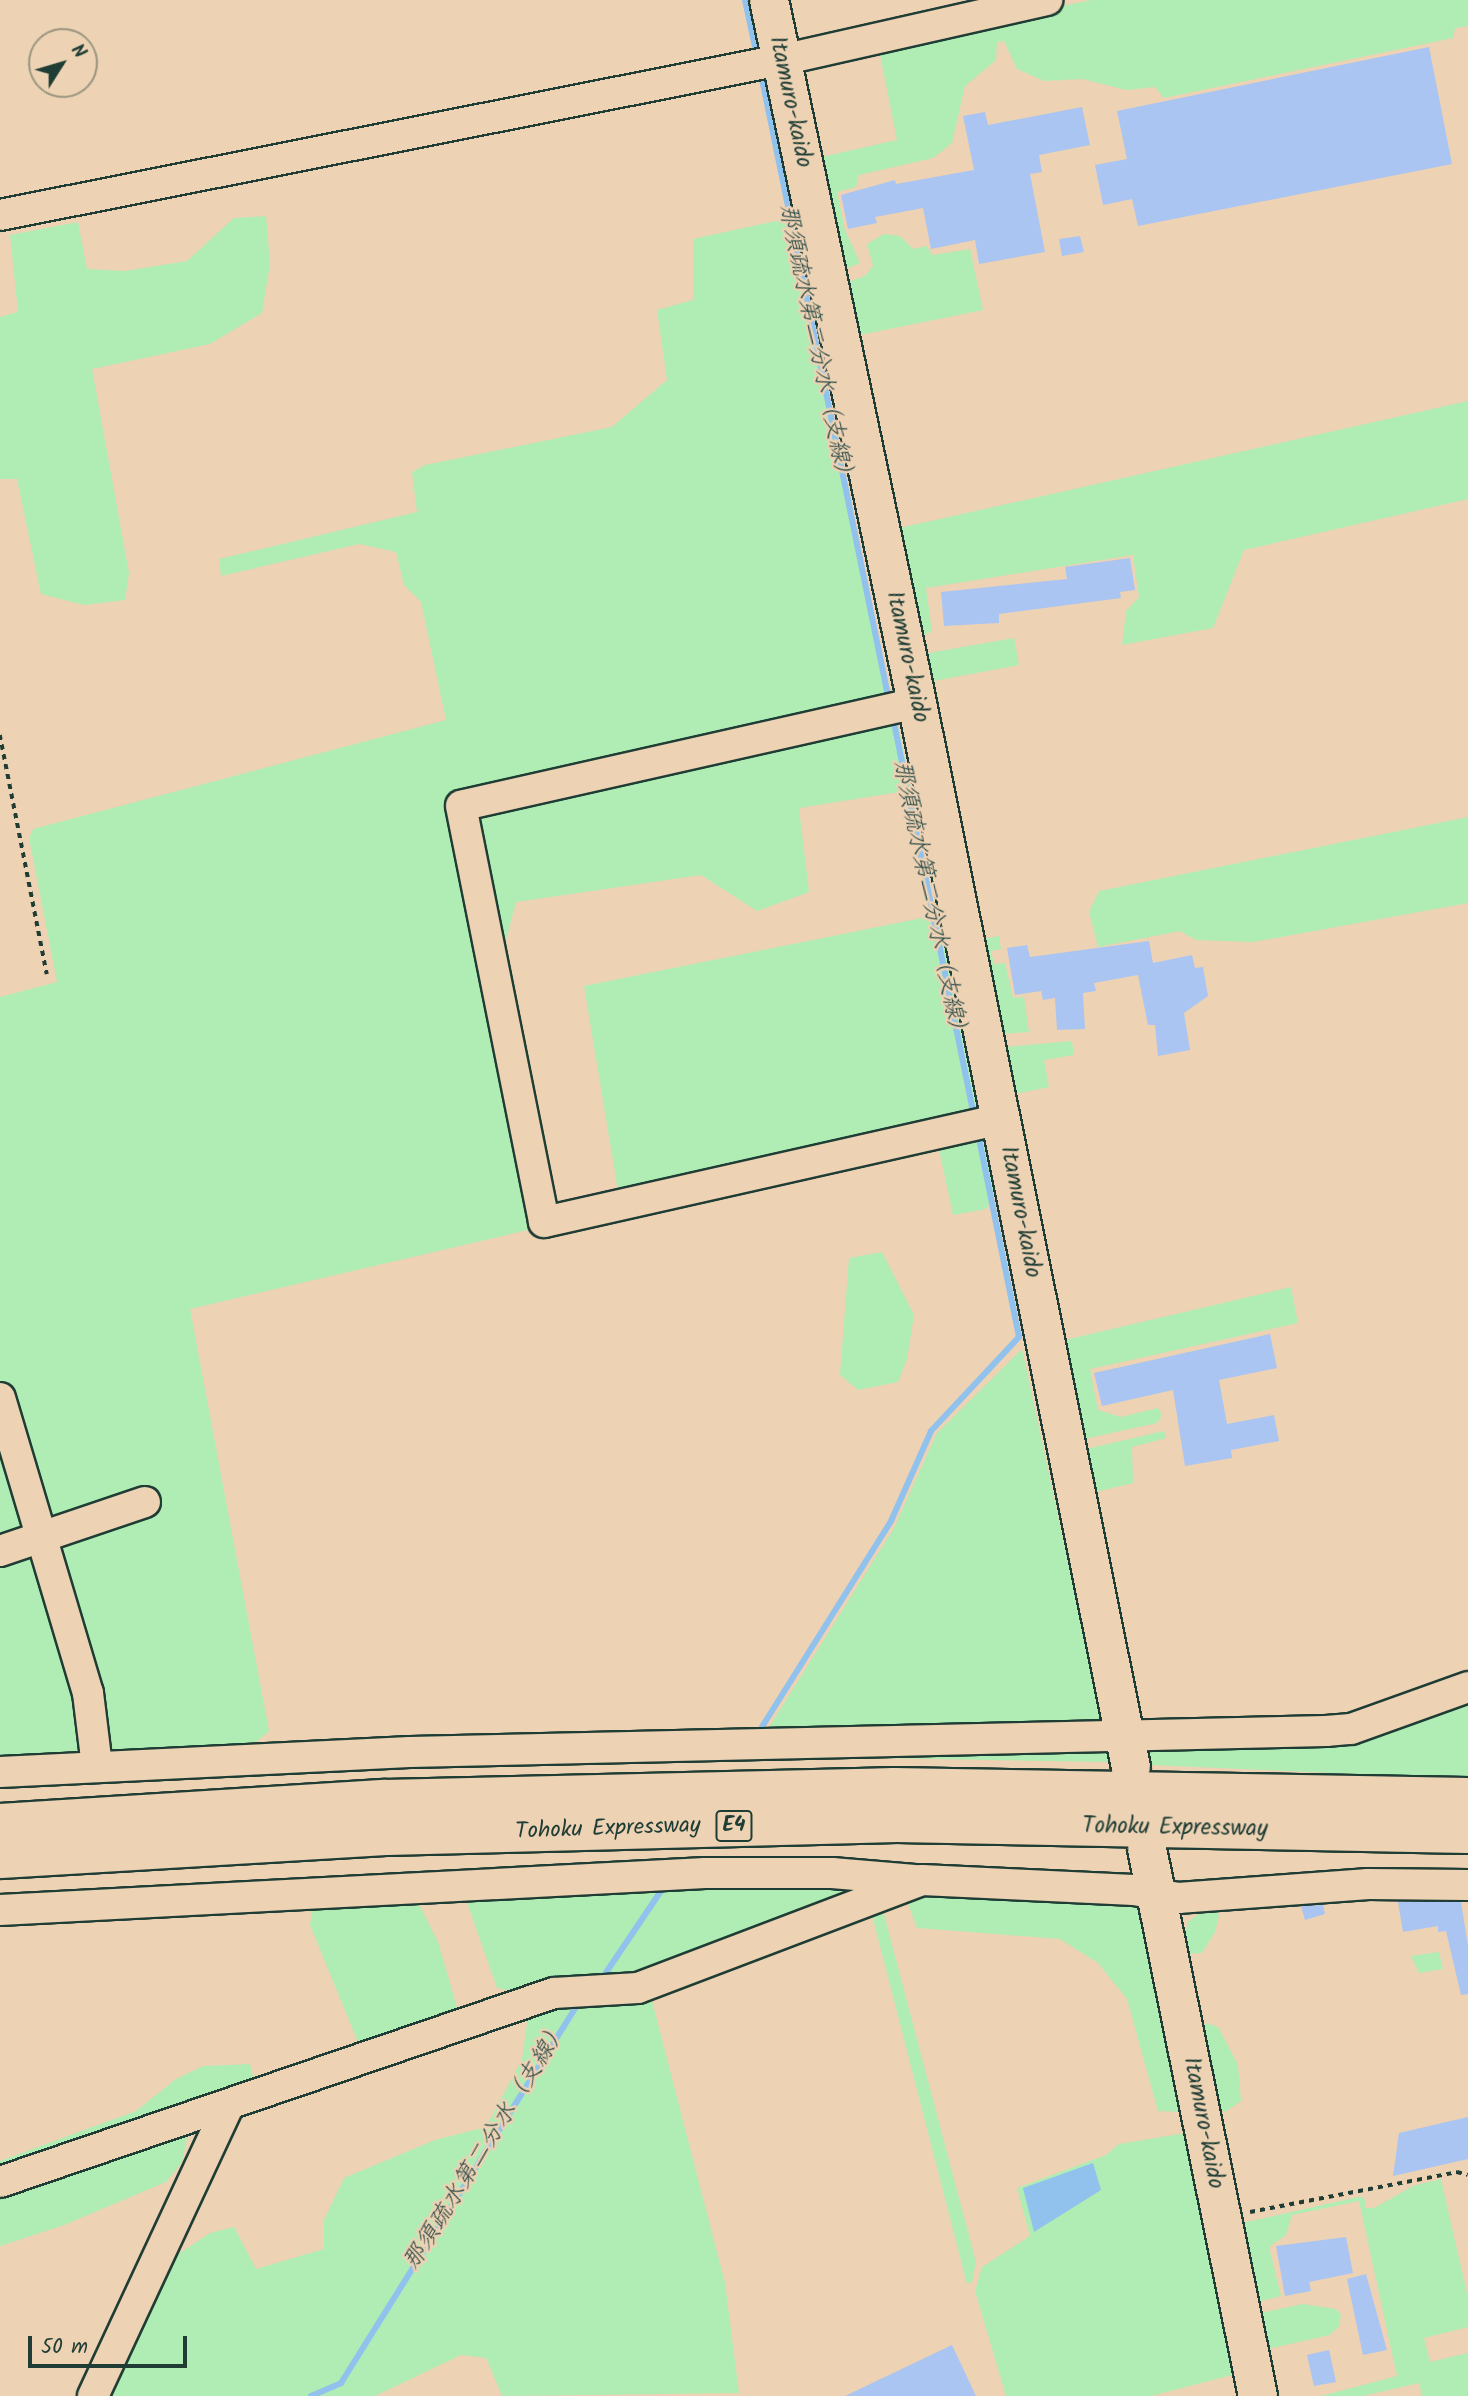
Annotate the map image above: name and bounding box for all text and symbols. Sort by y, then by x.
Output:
north arrow [28,28,98,98]
street label: Itamuro-kaido [763,34,817,170]
text: N [63,38,94,65]
water label: 那須疏水第二分水（支線） [772,201,860,489]
street label: Itamuro-kaido [880,589,934,725]
water label: 那須疏水第二分水（支線） [886,757,974,1045]
street label: Itamuro-kaido [994,1144,1046,1280]
road number: E4 [715,1808,753,1843]
street label: Tohoku Expressway [515,1812,701,1846]
street label: Tohoku Expressway [1082,1813,1268,1843]
water label: 那須疏水第二分水（支線） [397,2016,575,2276]
street label: Itamuro-kaido [1177,2055,1229,2191]
scale bar [32,2322,191,2366]
text: 50 m [41,2331,88,2364]

